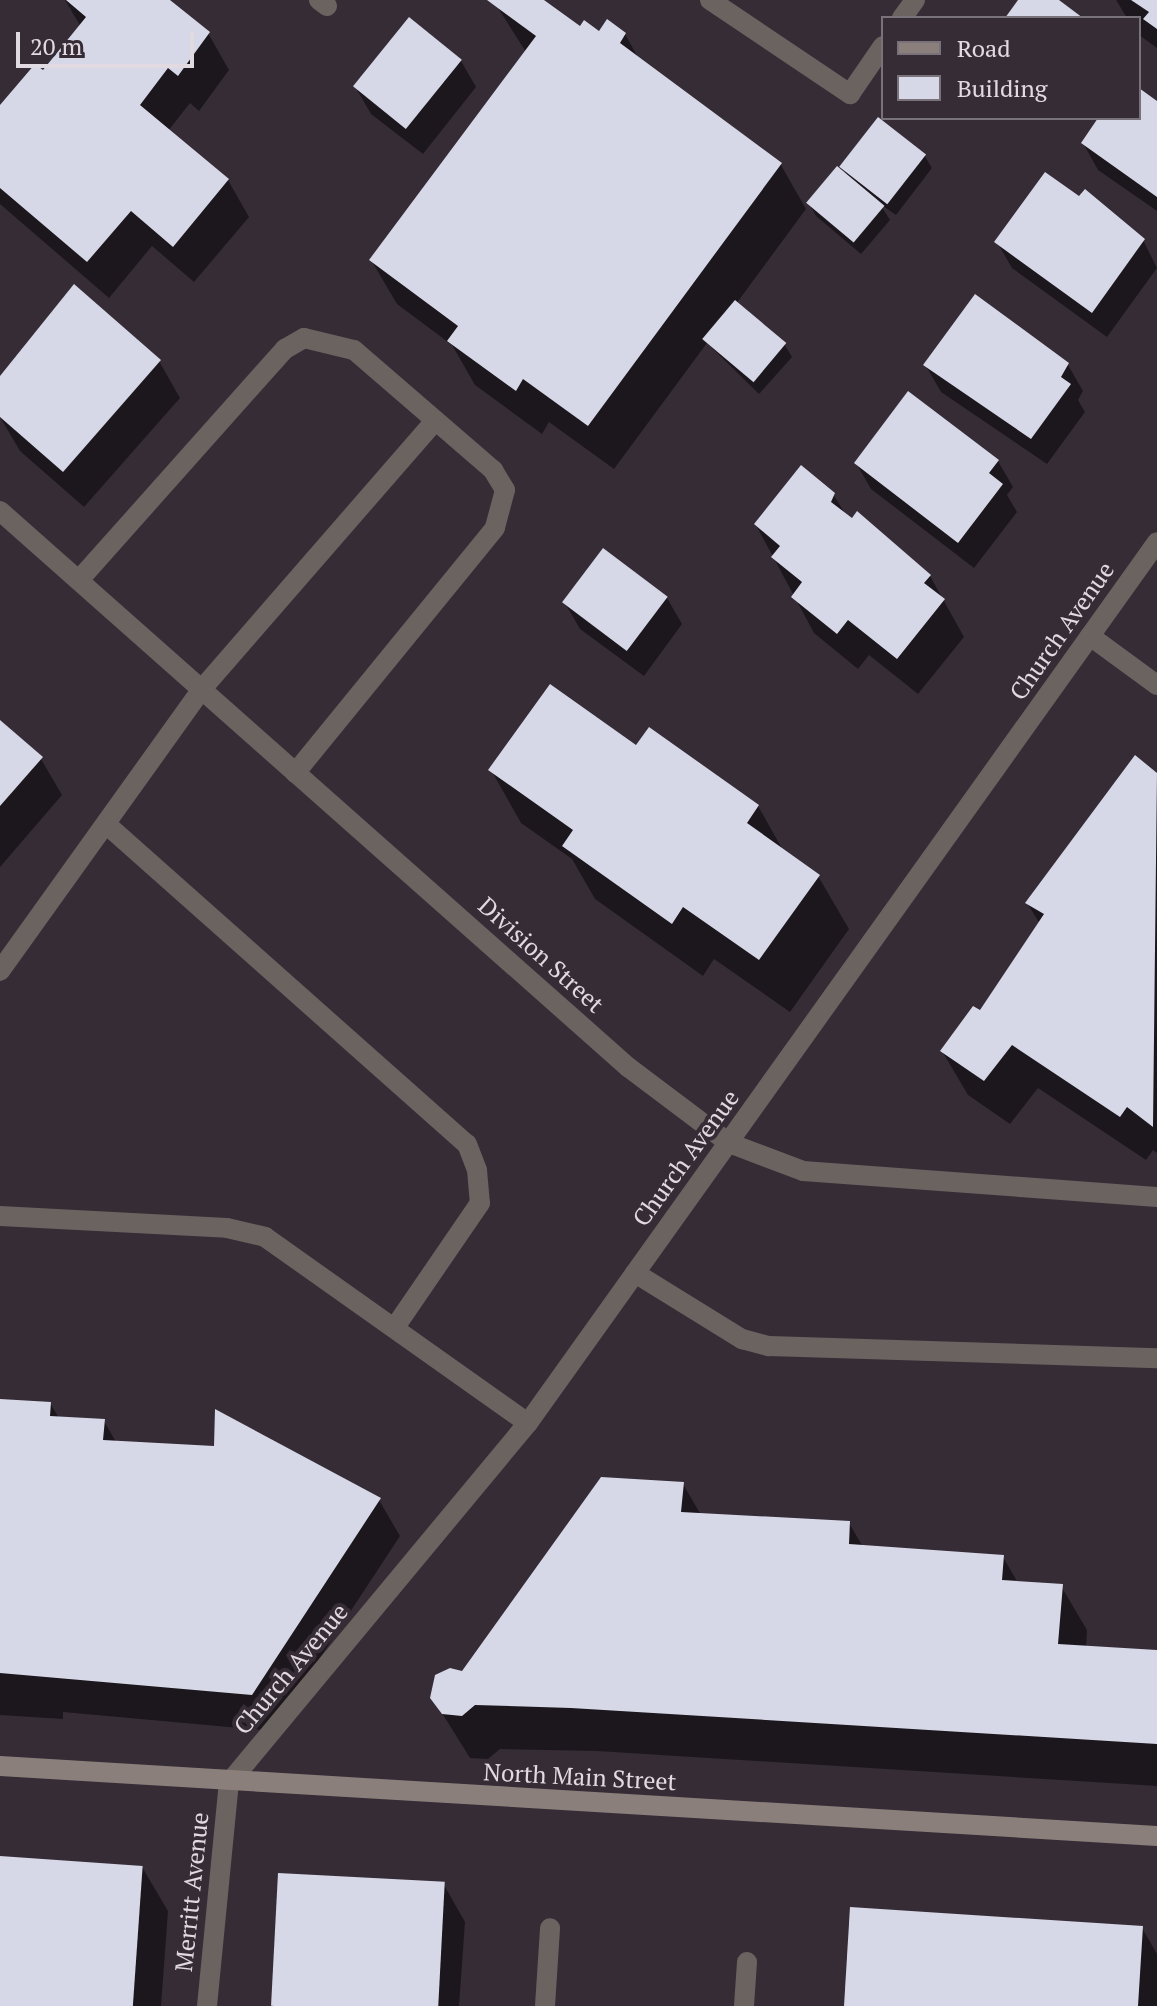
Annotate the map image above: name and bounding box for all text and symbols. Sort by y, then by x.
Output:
scale bar [20,16,198,66]
legend [881,16,1141,120]
text: 20 m [30,30,82,62]
text: Road [957,32,1011,64]
text: Building [957,72,1047,104]
street label: Church Avenue [1004,556,1120,706]
street label: Division Street [472,891,610,1019]
street label: Church Avenue [627,1084,745,1232]
street label: Church Avenue [228,1598,354,1740]
street label: North Main Street [483,1758,677,1796]
street label: Merritt Avenue [169,1811,215,1973]

